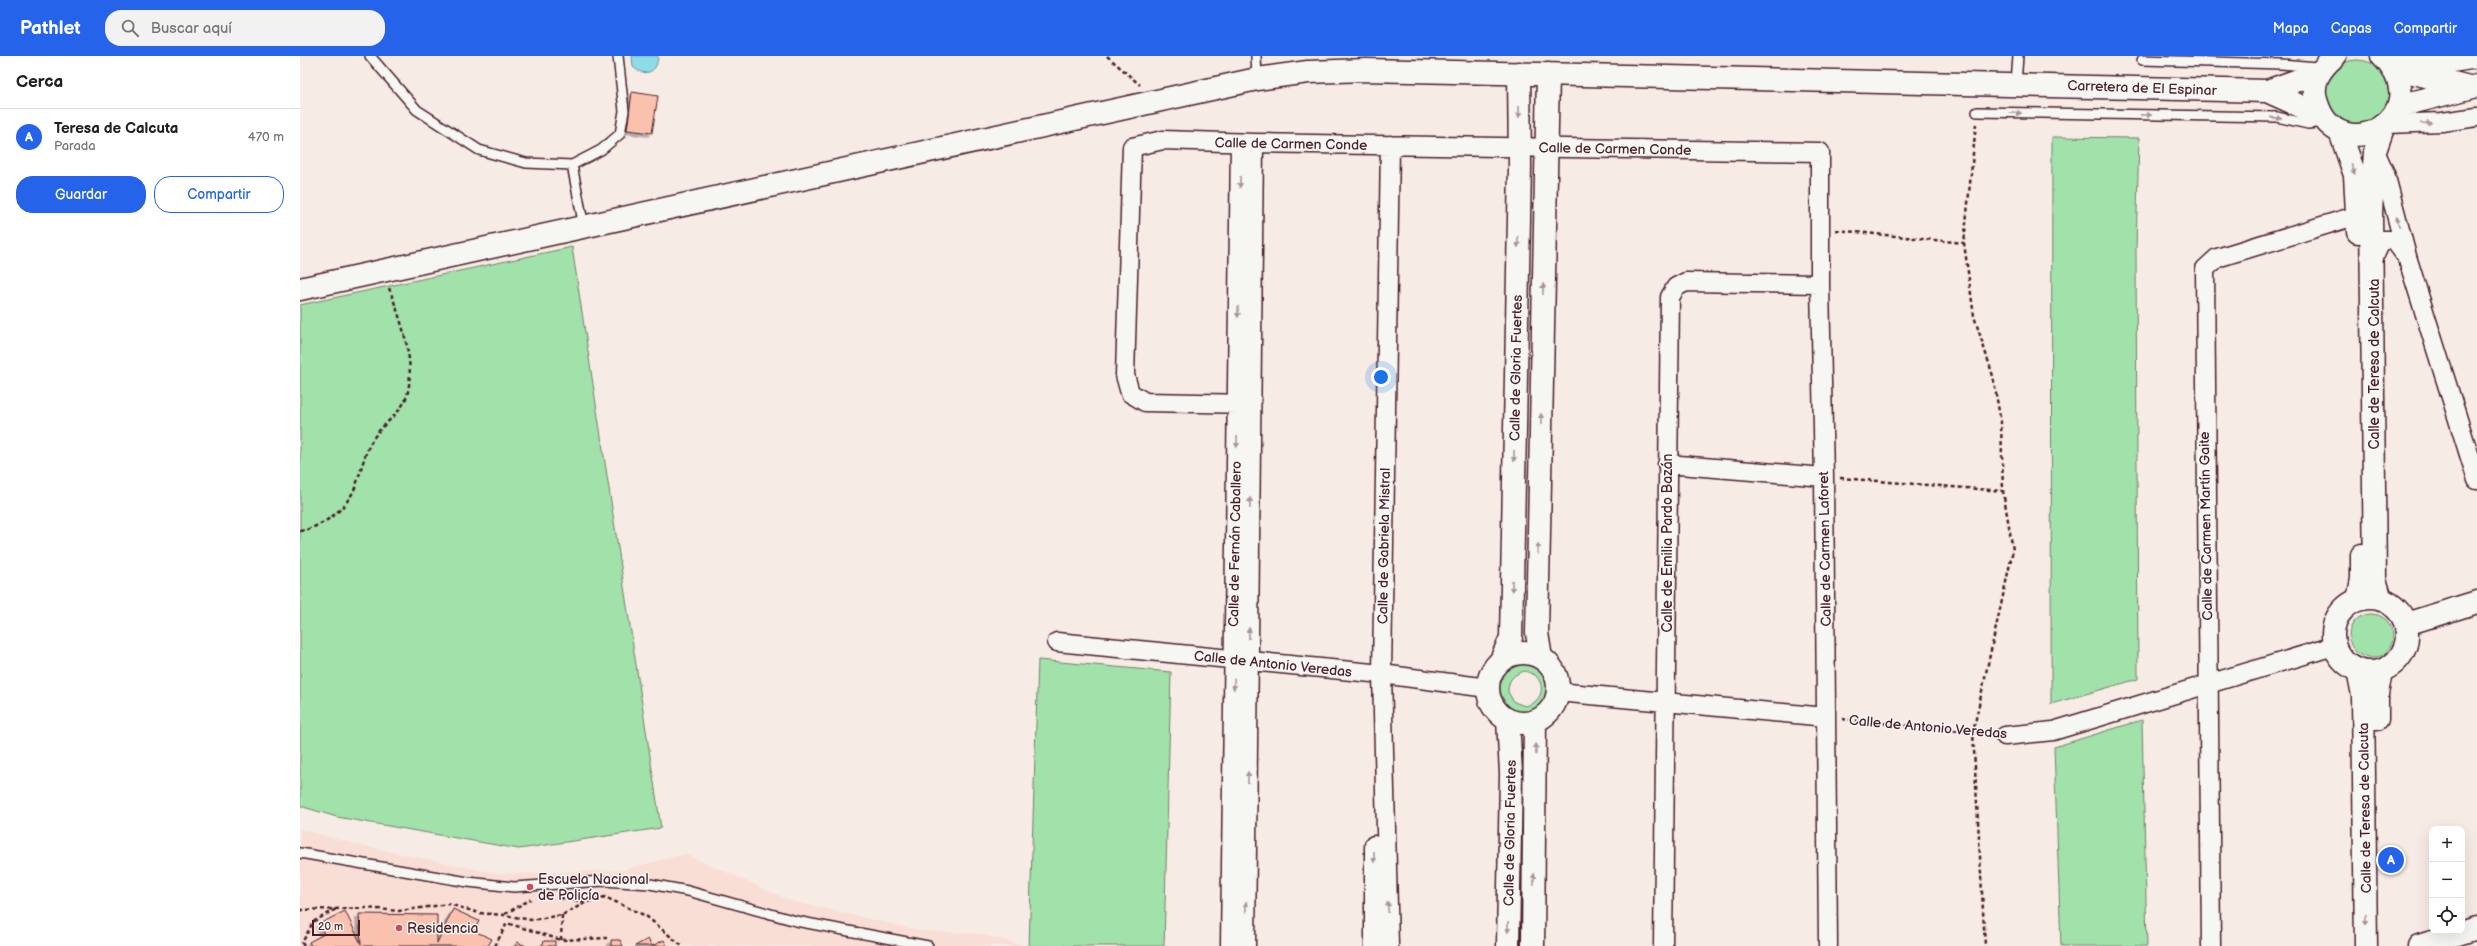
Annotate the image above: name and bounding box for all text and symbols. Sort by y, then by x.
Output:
search box [105,10,385,46]
text: Pathlet [20,17,81,40]
icon: search [119,17,141,39]
text: Buscar aquí [151,19,232,38]
text: Mapa [2273,20,2309,37]
text: Capas [2331,20,2372,37]
text: Compartir [2394,20,2457,37]
text: Cerca [16,72,63,92]
street label: Carretera de El Espinar [2067,77,2218,99]
one-way arrow [1516,106,1522,119]
one-way arrow [2010,110,2023,116]
one-way arrow [2140,112,2153,118]
one-way arrow [2270,115,2282,121]
text: Teresa de Calcuta [54,119,178,138]
one-way arrow [2420,120,2433,126]
text: A [25,129,33,145]
text: 470 m [248,129,284,145]
street label: Calle de Carmen Conde [1214,134,1368,154]
text: Parada [54,138,96,154]
street label: Calle de Carmen Conde [1538,139,1692,159]
one-way arrow [2350,163,2356,175]
button: Guardar [16,176,146,213]
button: Compartir [154,176,284,213]
one-way arrow [1237,176,1243,189]
one-way arrow [2395,216,2401,228]
one-way arrow [1515,236,1522,248]
street label: Calle de Teresa de Calcuta [2366,279,2383,449]
one-way arrow [1540,282,1546,295]
street label: Calle de Gloria Fuertes [1506,295,1526,441]
one-way arrow [1235,306,1241,319]
your location [1371,367,1391,387]
one-way arrow [1537,413,1544,425]
street label: Calle de Carmen Martín Gaite [2196,431,2216,621]
one-way arrow [1234,436,1240,449]
one-way arrow [1511,450,1517,463]
street label: Calle de Emilia Pardo Bazán [1659,453,1676,632]
street label: Calle de Fernán Caballero [1225,461,1245,627]
street label: Calle de Gabriela Mistral [1374,468,1394,624]
street label: Calle de Carmen Laforet [1815,470,1835,627]
one-way arrow [1247,496,1253,509]
one-way arrow [1535,542,1541,555]
one-way arrow [1509,580,1515,593]
one-way arrow [1246,626,1252,639]
street label: Calle de Antonio Veredas [1193,647,1353,681]
one-way arrow [1231,678,1237,691]
street label: Calle de Antonio Veredas [1848,712,2008,742]
street label: Calle de Teresa de Calcuta [2355,722,2375,894]
one-way arrow [1533,742,1539,755]
street label: Calle de Gloria Fuertes [1500,760,1520,906]
one-way arrow [1245,770,1251,783]
map controls [2429,826,2465,934]
button: + [2429,826,2465,862]
pin: A [2378,845,2404,875]
one-way arrow [1371,851,1377,864]
button: − [2429,862,2465,898]
place label: Escuela Nacional de Policía [538,871,649,904]
one-way arrow [1531,872,1537,885]
marker: Escuela Nacional de Policía [525,882,535,892]
button: locate [2429,898,2465,934]
one-way arrow [1243,900,1249,913]
one-way arrow [1385,900,1391,913]
one-way arrow [2363,913,2369,926]
scale bar [312,918,360,937]
text: 20 m [318,920,343,933]
place label: Residencia [407,920,478,937]
one-way arrow [1505,921,1512,933]
marker: Residencia [394,923,404,933]

